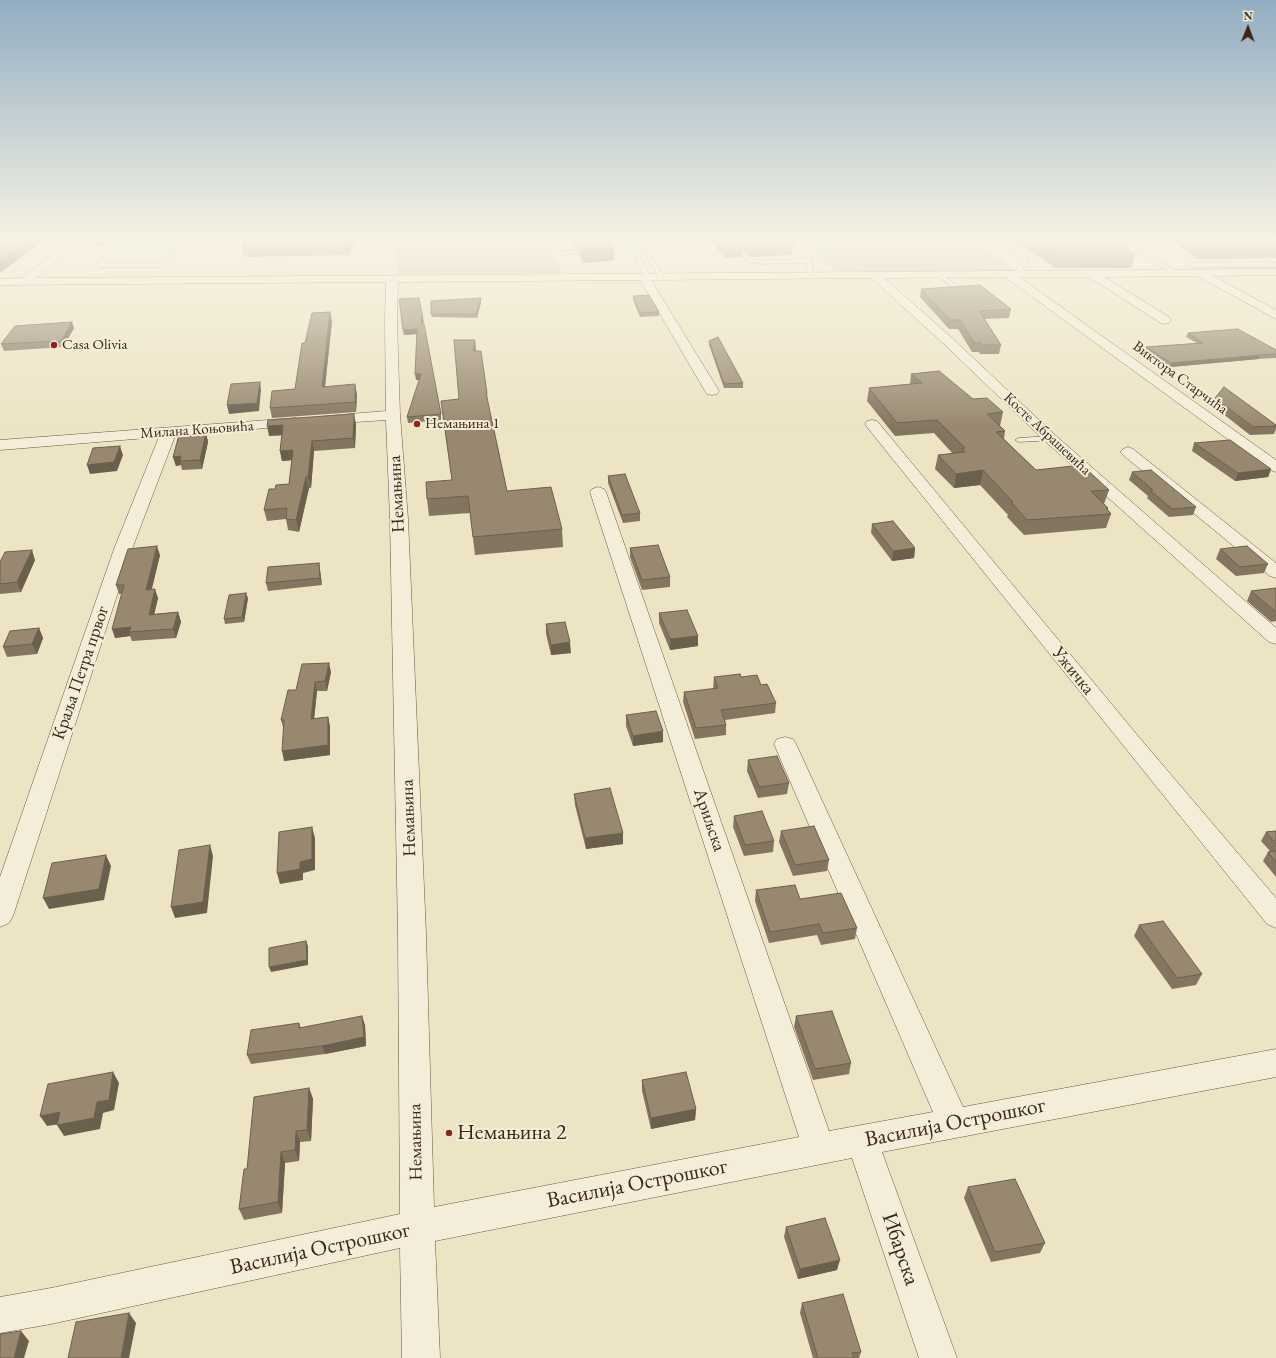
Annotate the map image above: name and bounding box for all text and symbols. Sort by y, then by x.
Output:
north arrow [1228,8,1268,48]
text: N [1244,9,1253,23]
place label: Casa Olivia [62,336,127,354]
street label: Виктора Старчића [1129,338,1231,418]
marker: Casa Olivia [49,340,59,350]
street label: Косте Абрашевића [1000,389,1094,479]
place label: Немањина 1 [425,415,500,433]
street label: Милана Коњовића [140,417,254,443]
marker: Немањина 1 [412,419,422,429]
street label: Немањина [384,455,410,533]
street label: Краља Петра првог [48,603,114,743]
street label: Ужичка [1047,643,1099,699]
street label: Немањина [397,779,421,857]
street label: Ариљска [688,786,730,854]
street label: Василија Острошког [863,1093,1047,1153]
street label: Немањина [405,1103,427,1181]
place label: Немањина 2 [457,1120,567,1146]
marker: Немањина 2 [444,1128,454,1138]
street label: Василија Острошког [545,1154,729,1214]
street label: Ибарска [875,1209,925,1289]
street label: Василија Острошког [228,1217,412,1281]

